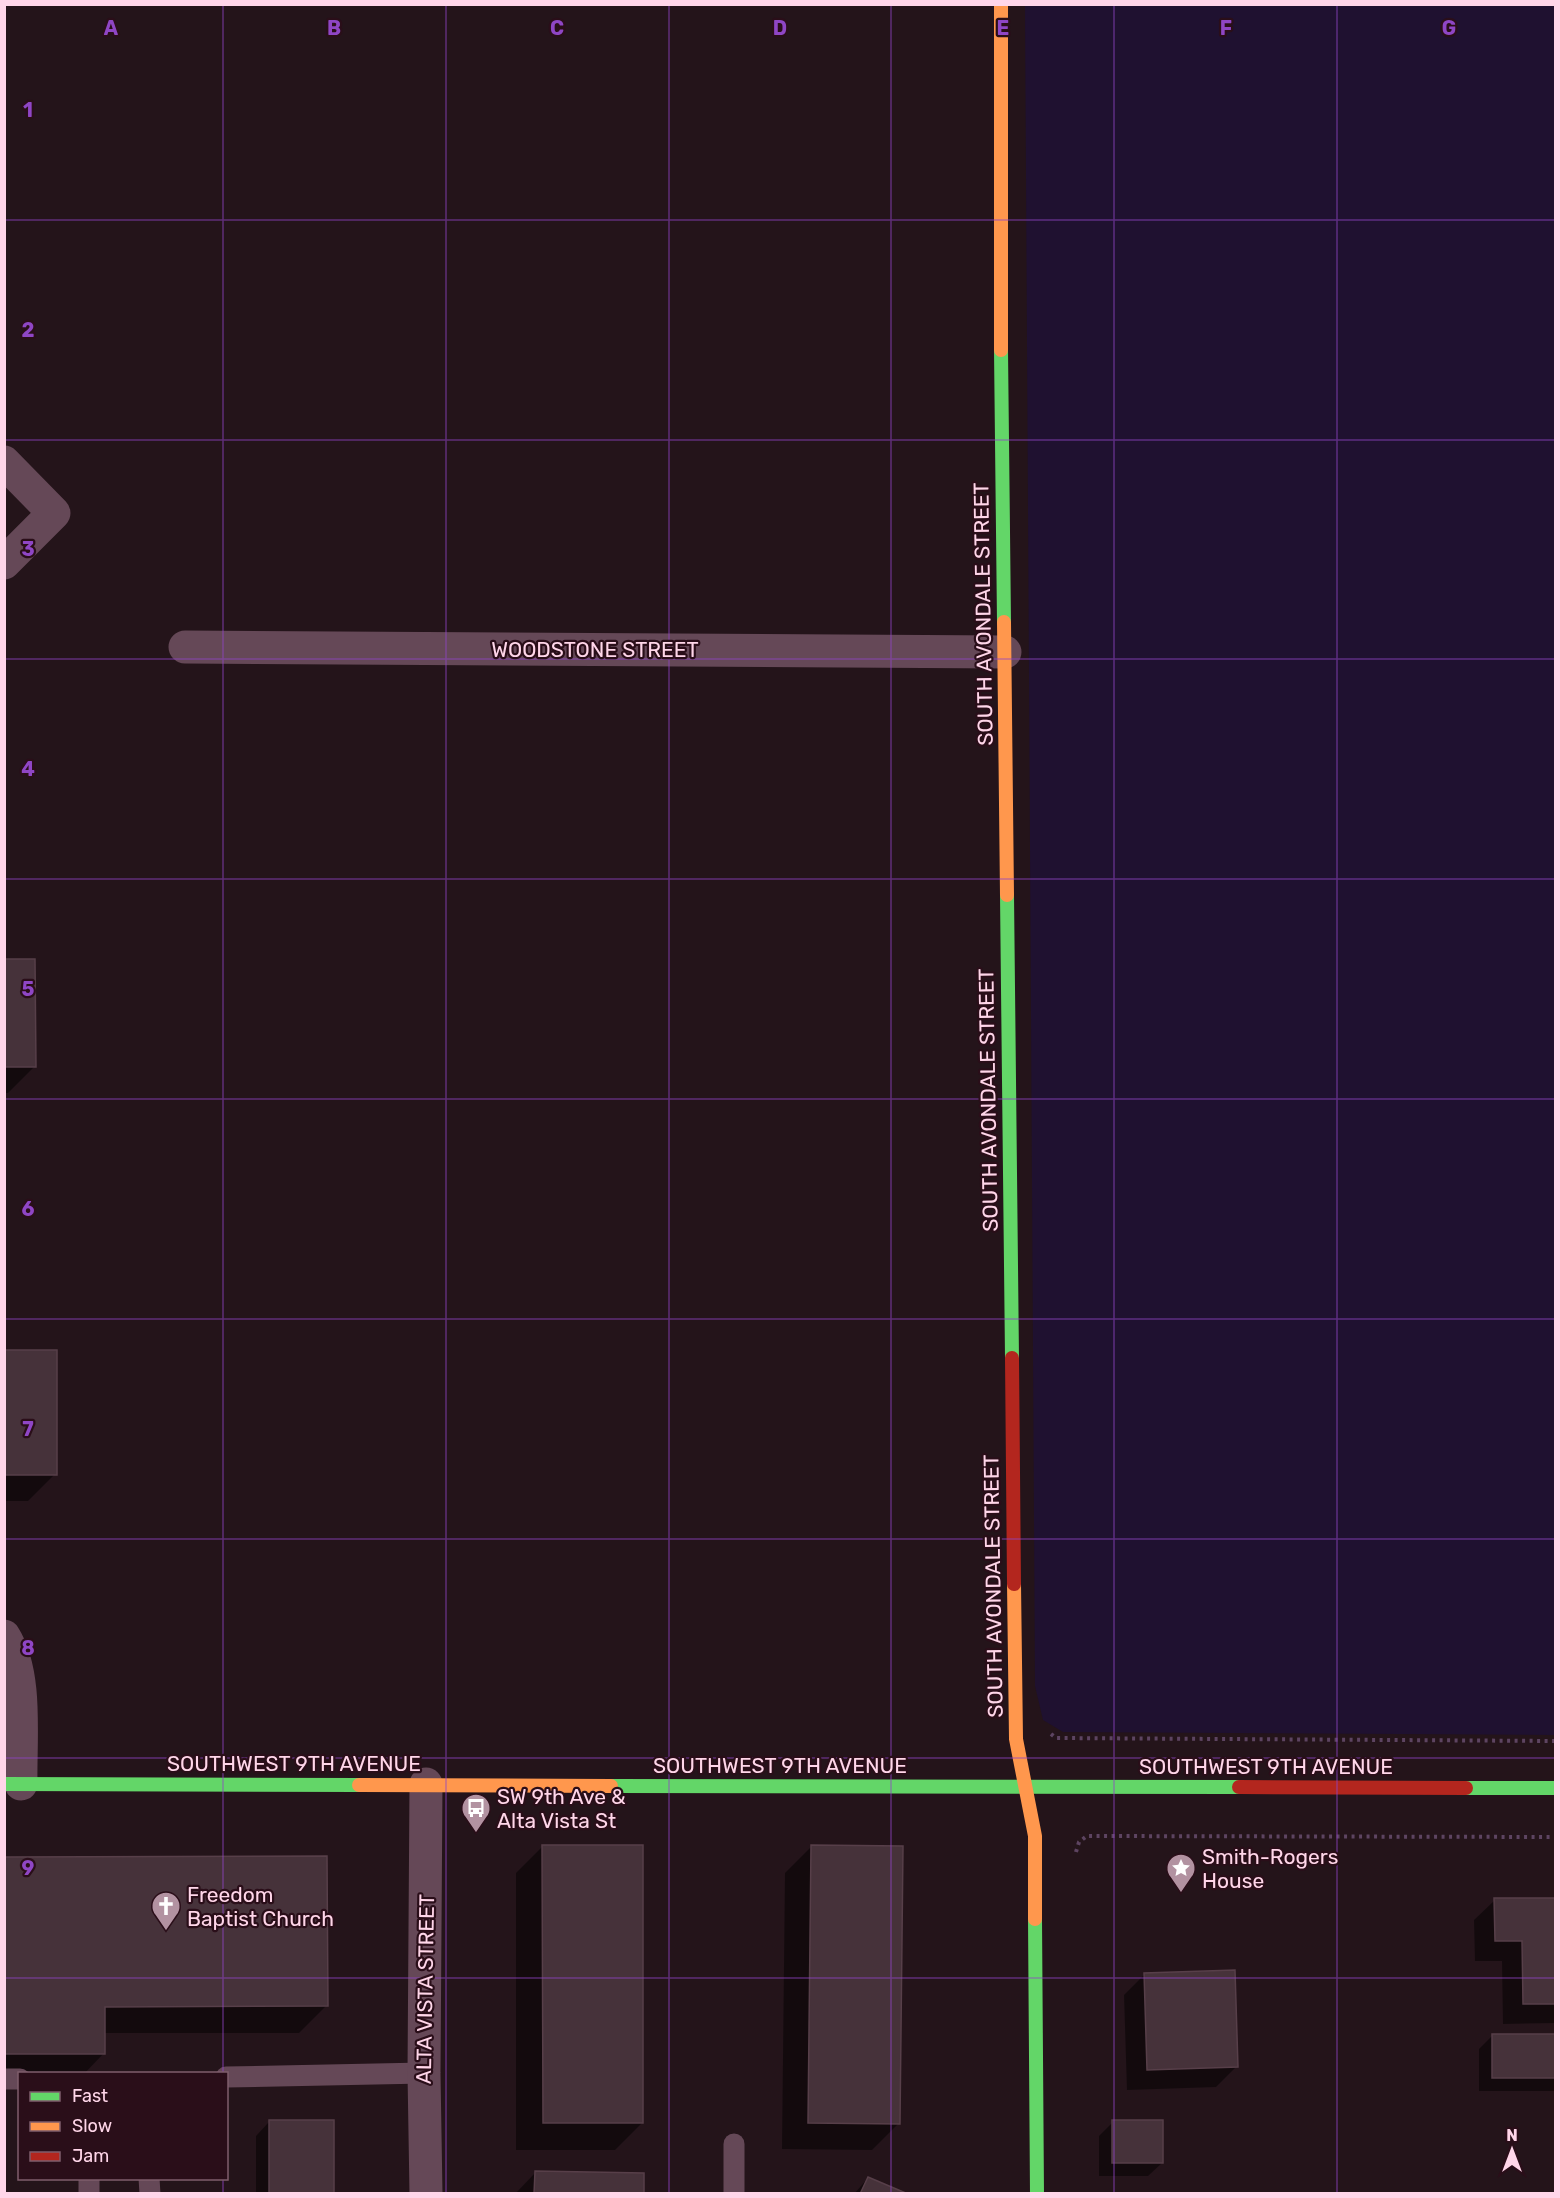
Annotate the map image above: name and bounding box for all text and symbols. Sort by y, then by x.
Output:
text: A [104,16,119,40]
text: B [327,16,341,40]
text: C [550,16,564,40]
text: D [773,16,787,40]
text: E [997,16,1009,40]
text: F [1220,16,1232,40]
text: G [1442,16,1456,40]
text: 1 [23,98,33,122]
text: 2 [22,318,35,342]
street label: SOUTH AVONDALE STREET [968,482,998,746]
text: 3 [21,537,35,561]
street label: WOODSTONE STREET [491,637,699,662]
text: 4 [21,757,35,781]
street label: SOUTH AVONDALE STREET [973,968,1003,1232]
text: 5 [22,977,35,1001]
text: 6 [21,1197,35,1221]
text: 7 [22,1417,34,1441]
street label: SOUTH AVONDALE STREET [978,1454,1008,1718]
text: 8 [21,1636,35,1660]
street label: SOUTHWEST 9TH AVENUE [167,1751,421,1776]
street label: SOUTHWEST 9TH AVENUE [653,1753,907,1778]
street label: SOUTHWEST 9TH AVENUE [1139,1754,1393,1779]
place label: SW 9th Ave & Alta Vista St [497,1784,626,1833]
bus stop icon: SW 9th Ave & Alta Vista St [460,1792,492,1834]
place label: Smith-Rogers House [1202,1844,1339,1893]
place icon: Smith-Rogers House [1165,1852,1197,1894]
text: 9 [22,1856,35,1880]
place label: Freedom Baptist Church [187,1882,334,1931]
church icon: Freedom Baptist Church [150,1890,182,1932]
street label: ALTA VISTA STREET [411,1894,439,2084]
legend [18,2072,228,2180]
text: Fast [72,2085,108,2107]
text: Slow [72,2115,112,2137]
north arrow [1482,2120,1542,2180]
text: N [1506,2126,1518,2145]
text: Jam [72,2145,109,2167]

